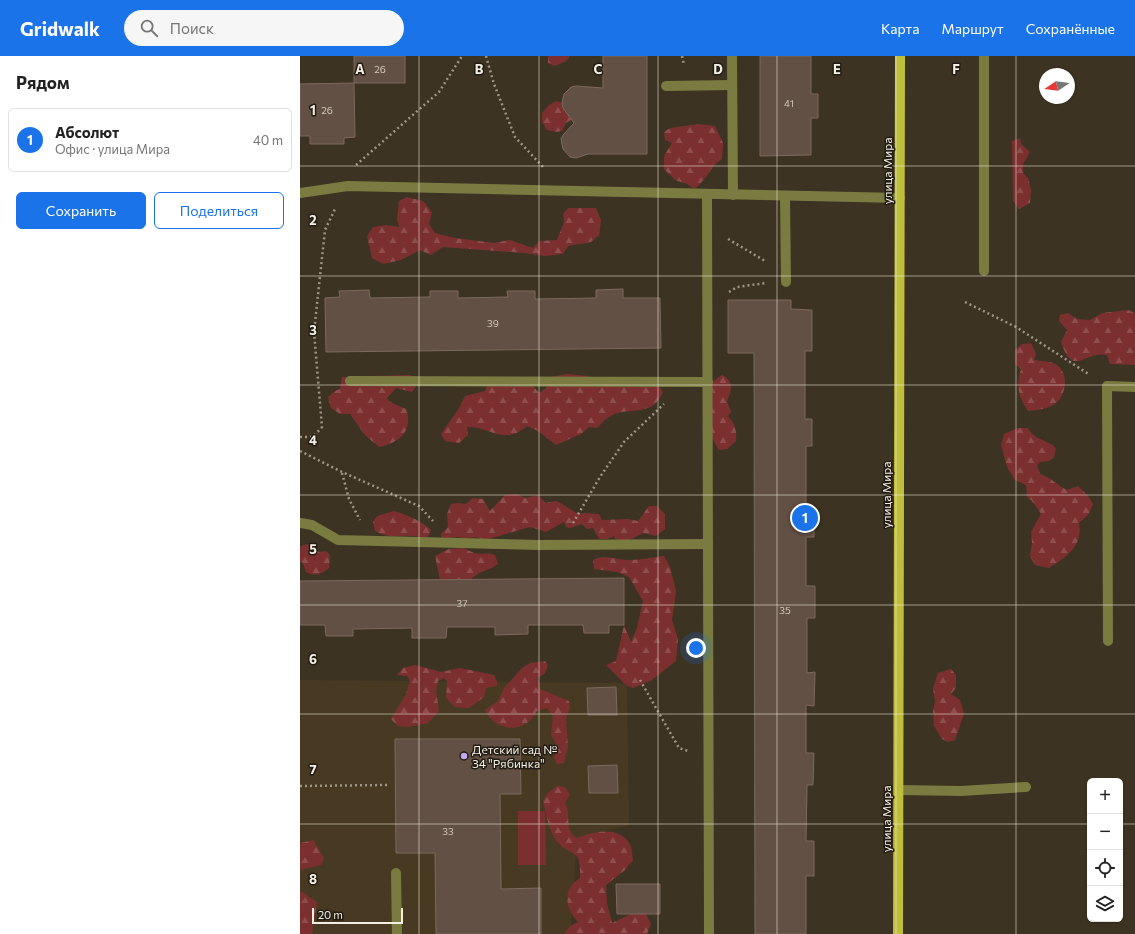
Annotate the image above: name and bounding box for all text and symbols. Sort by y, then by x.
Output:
search box [124,10,404,46]
text: Gridwalk [20,17,100,40]
icon: search [138,17,160,39]
text: Поиск [170,19,214,37]
text: Карта [881,20,919,37]
text: Маршрут [941,20,1004,37]
text: Сохранённые [1026,20,1115,37]
text: A [355,61,365,77]
text: B [475,61,484,77]
text: C [594,61,603,77]
text: D [713,61,723,77]
text: E [833,61,841,77]
text: F [952,61,960,77]
house number: 26 [374,63,386,75]
north arrow [1039,68,1075,104]
text: Рядом [16,72,70,93]
house number: 41 [784,97,794,109]
text: 1 [310,102,316,118]
house number: 26 [321,104,333,116]
text: Абсолют [55,123,119,141]
text: 1 [27,132,33,148]
text: 40 m [253,132,283,148]
street label: улица Мира [880,138,894,204]
text: Офис · улица Мира [55,141,170,157]
button: Сохранить [16,192,146,229]
button: Поделиться [154,192,284,229]
text: 2 [309,212,317,228]
house number: 39 [487,317,499,329]
text: 3 [309,322,317,338]
text: 4 [309,432,317,448]
street label: улица Мира [879,462,893,528]
pin: 1 [792,503,818,533]
text: 5 [309,541,317,557]
house number: 37 [457,597,467,609]
house number: 35 [779,604,791,616]
your location [686,638,706,658]
text: 6 [309,651,317,667]
place label: Детский сад № 34 "Рябинка" [472,742,557,770]
marker: Детский сад № 34 "Рябинка" [459,751,469,761]
text: 7 [309,761,317,777]
map controls [1087,778,1123,922]
button: + [1087,778,1123,814]
street label: улица Мира [879,786,893,852]
button: − [1087,814,1123,850]
house number: 33 [442,825,454,837]
button: locate [1087,850,1123,886]
text: 8 [309,871,317,887]
button: layers [1087,886,1123,922]
scale bar [312,906,403,925]
text: 20 m [318,908,343,921]

